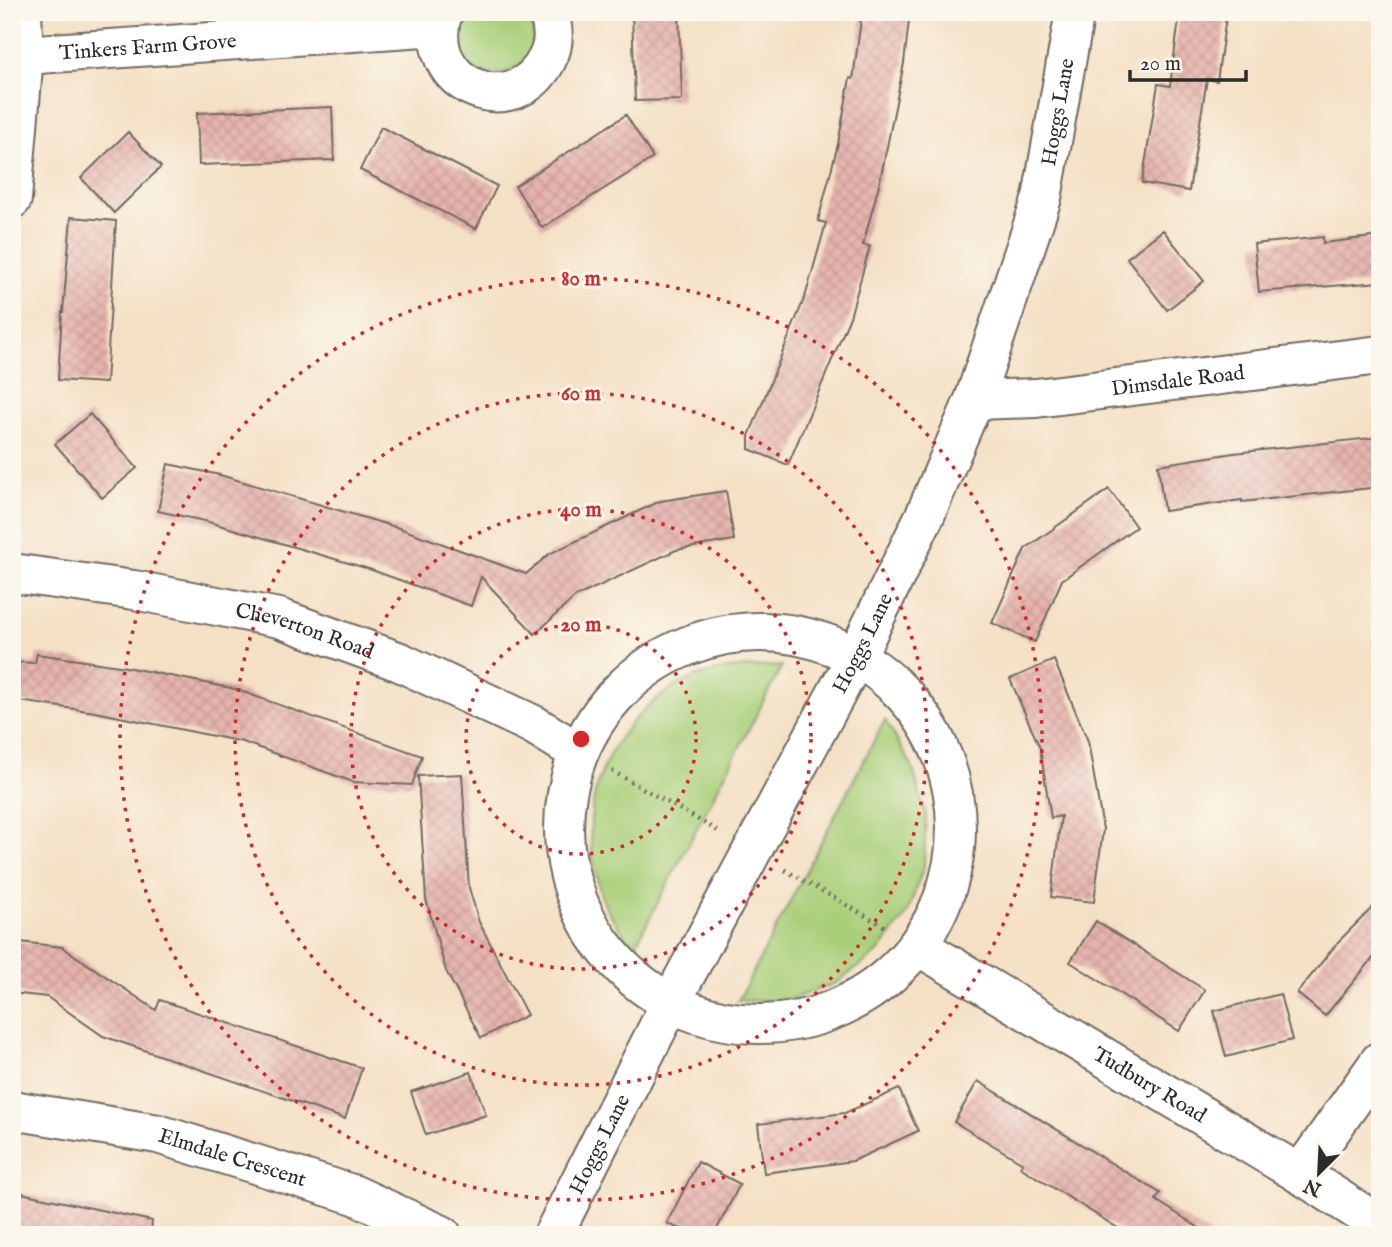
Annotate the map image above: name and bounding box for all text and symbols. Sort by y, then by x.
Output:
street label: Tinkers Farm Grove [58,28,238,68]
scale bar [1130,38,1245,82]
text: 20 m [1140,51,1181,78]
street label: Hoggs Lane [1036,56,1082,168]
text: 80 m [561,266,601,293]
street label: Dimsdale Road [1110,360,1247,403]
text: 60 m [561,381,602,408]
text: 40 m [560,497,602,524]
street label: Hoggs Lane [827,589,900,698]
street label: Cheverton Road [233,598,378,667]
text: 20 m [561,612,602,639]
centre of rings [569,727,593,751]
street label: Tudbury Road [1087,1041,1212,1130]
street label: Hoggs Lane [564,1090,637,1199]
street label: Elmdale Crescent [155,1123,309,1194]
north arrow [1284,1138,1354,1208]
text: N [1300,1172,1326,1201]

